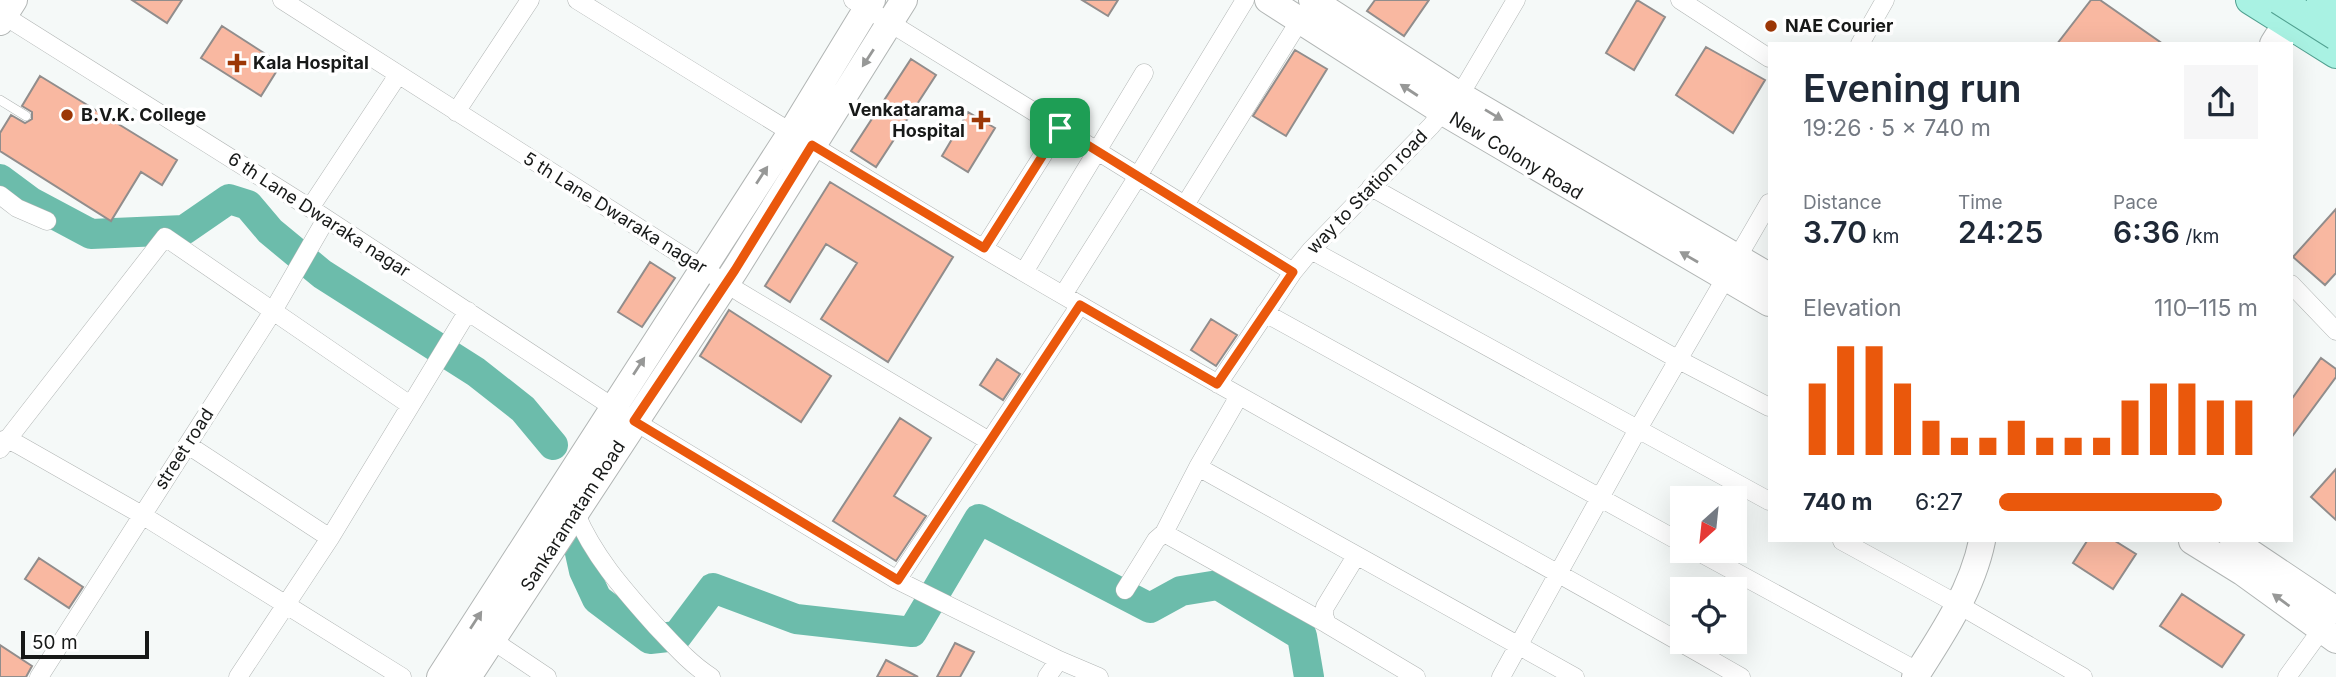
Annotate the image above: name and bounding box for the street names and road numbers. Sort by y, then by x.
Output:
street label: New Colony Road [1446,108,1587,204]
street label: way to Station road [1302,125,1431,258]
street label: 5 th Lane Dwaraka nagar [520,147,711,278]
street label: 6 th Lane Dwaraka nagar [224,148,414,281]
street label: street road [150,404,218,493]
street label: Sankaramatam Road [516,436,629,595]

